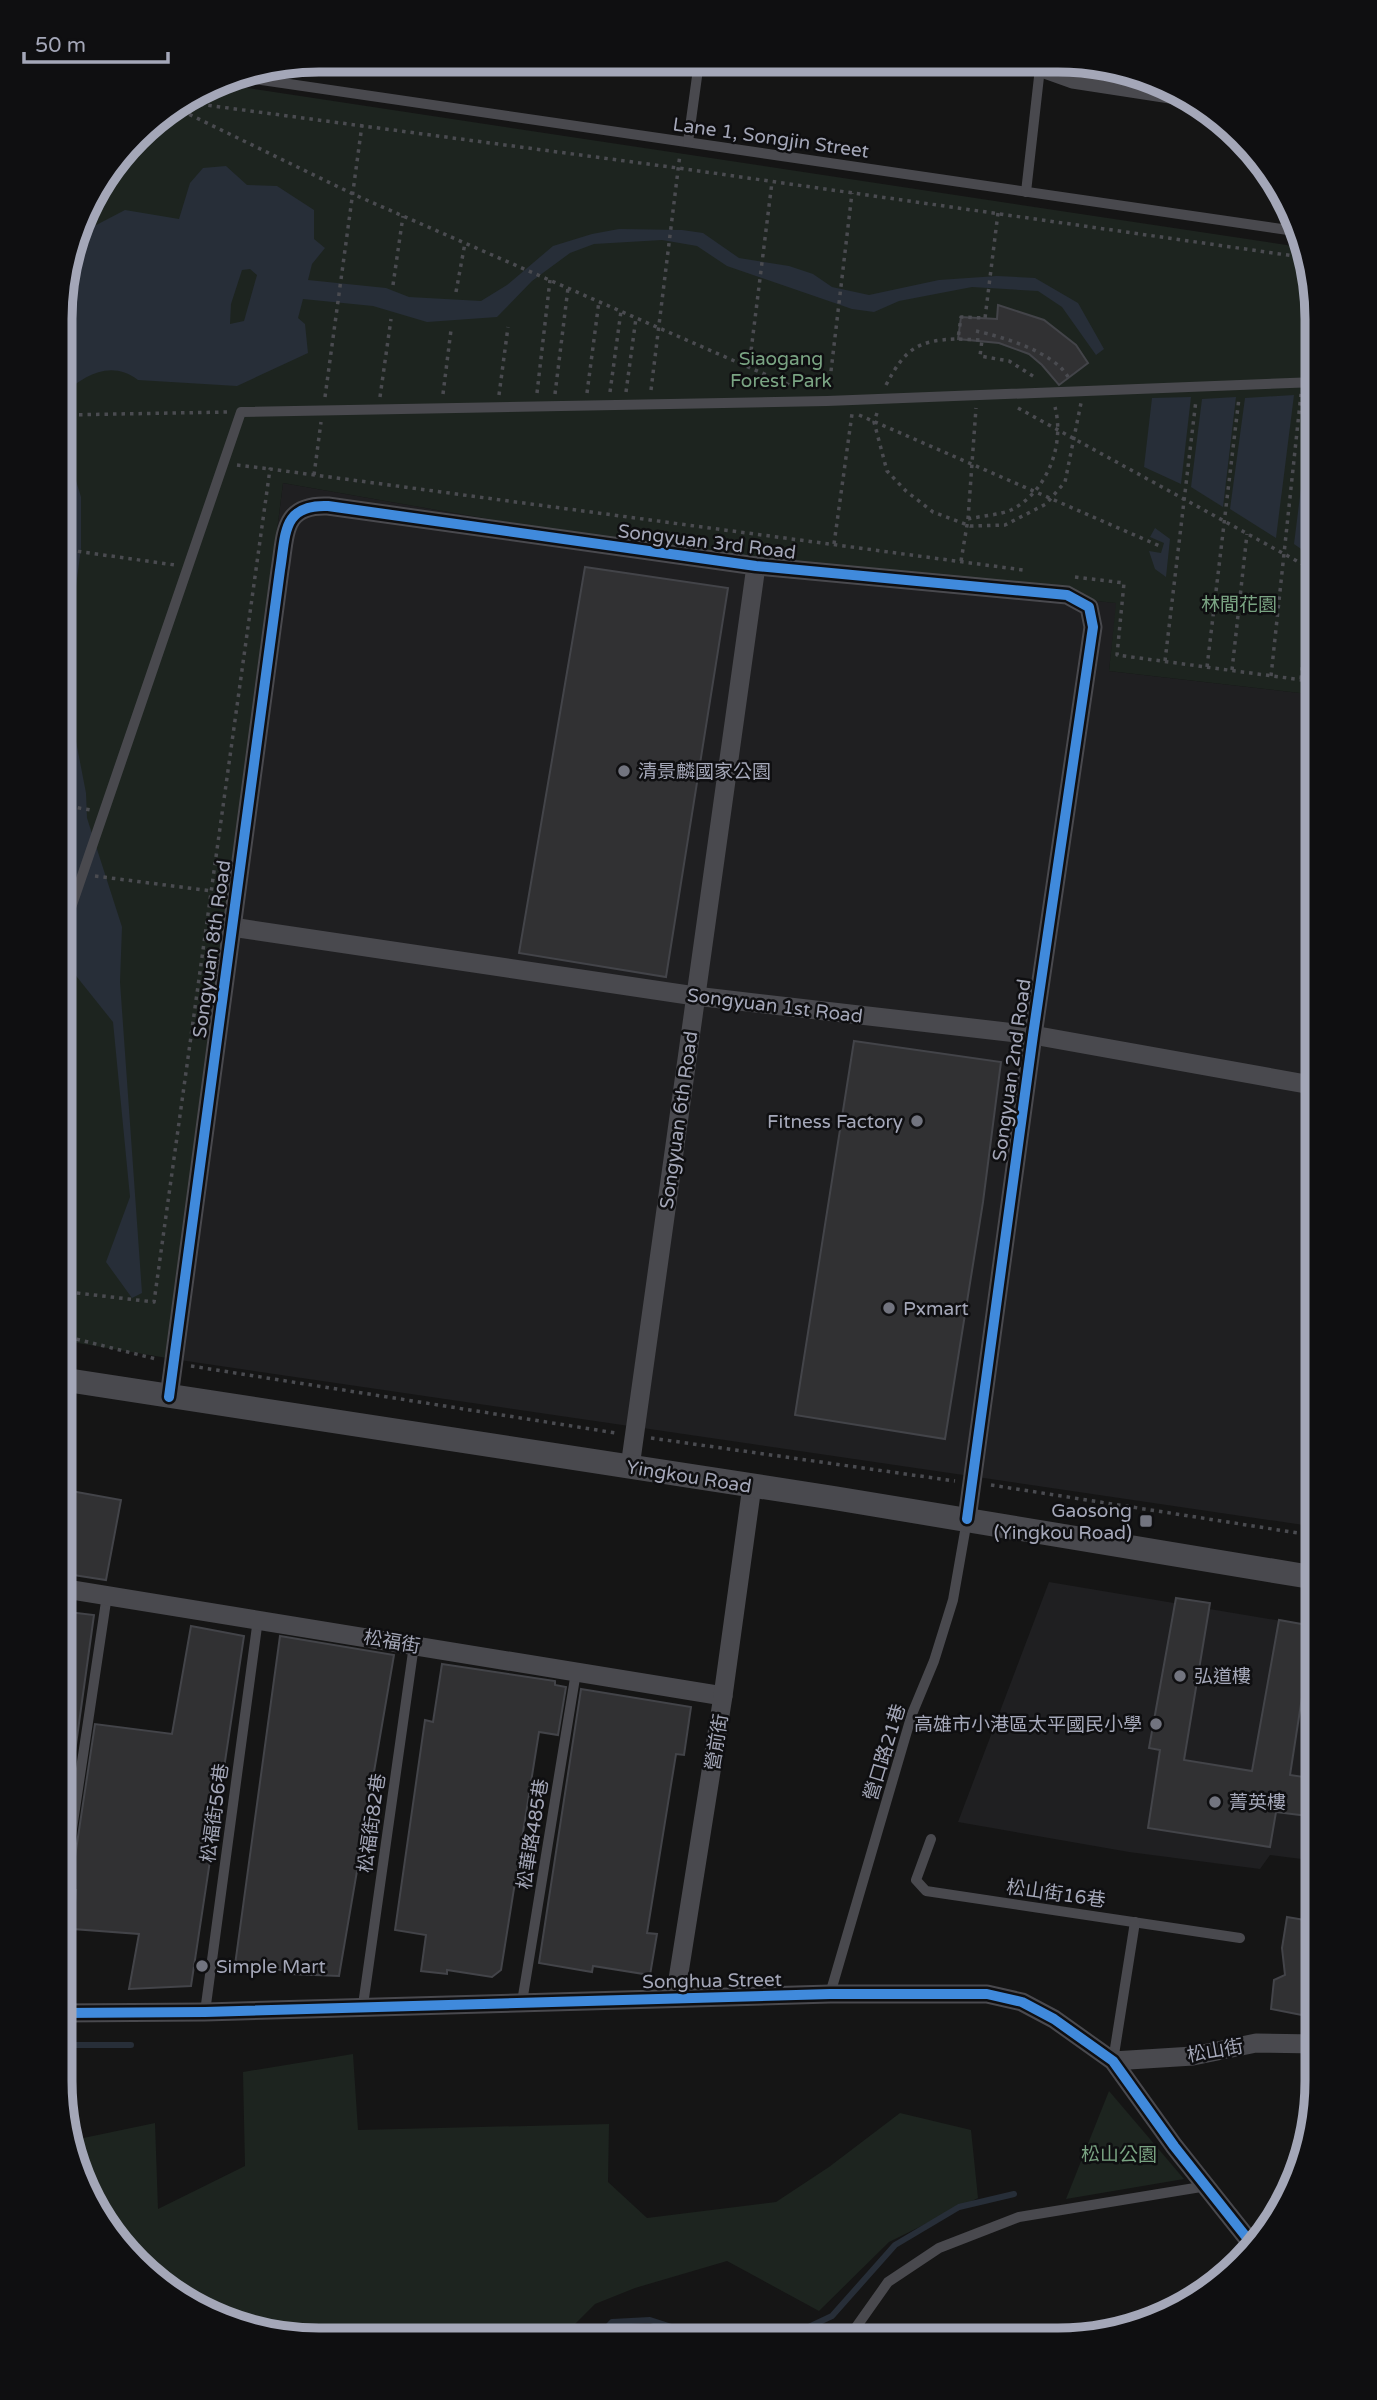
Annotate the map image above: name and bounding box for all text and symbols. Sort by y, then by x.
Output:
scale bar [24,21,168,65]
text: 50 m [35,33,86,58]
street label: Lane 1, Songjin Street [671,113,870,163]
park label: Siaogang Forest Park [730,348,832,392]
street label: Songyuan 3rd Road [617,520,797,564]
park label: 林間花園 [1201,594,1277,616]
place label: 清景麟國家公園 [638,761,771,783]
marker: 清景麟國家公園 [616,763,632,779]
street label: Songyuan 8th Road [189,859,235,1039]
street label: Songyuan 2nd Road [988,978,1036,1163]
street label: Songyuan 1st Road [686,984,864,1028]
street label: Songyuan 6th Road [656,1030,702,1210]
place label: Fitness Factory [767,1111,903,1133]
marker: Fitness Factory [909,1113,925,1129]
place label: Pxmart [903,1298,969,1320]
marker: Pxmart [881,1300,897,1316]
street label: Yingkou Road [625,1456,753,1498]
place label: Gaosong (Yingkou Road) [994,1500,1132,1544]
marker: Gaosong (Yingkou Road) [1138,1513,1154,1529]
street label: 松福街 [362,1626,422,1658]
place label: 弘道樓 [1194,1666,1251,1688]
marker: 弘道樓 [1172,1668,1188,1684]
street label: 營口路21巷 [860,1701,910,1803]
street label: 營前街 [702,1712,732,1772]
place label: 高雄市小港區太平國民小學 [914,1714,1142,1736]
marker: 高雄市小港區太平國民小學 [1148,1716,1164,1732]
street label: 松福街56巷 [197,1762,233,1864]
street label: 松福街82巷 [354,1772,390,1874]
street label: 松華路485巷 [513,1777,553,1891]
place label: 菁英樓 [1229,1792,1286,1814]
marker: 菁英樓 [1207,1794,1223,1810]
street label: 松山街16巷 [1005,1876,1107,1912]
place label: Simple Mart [216,1956,326,1978]
marker: Simple Mart [194,1958,210,1974]
street label: Songhua Street [642,1969,782,1993]
street label: 松山街 [1185,2035,1245,2067]
park label: 松山公園 [1081,2144,1157,2166]

